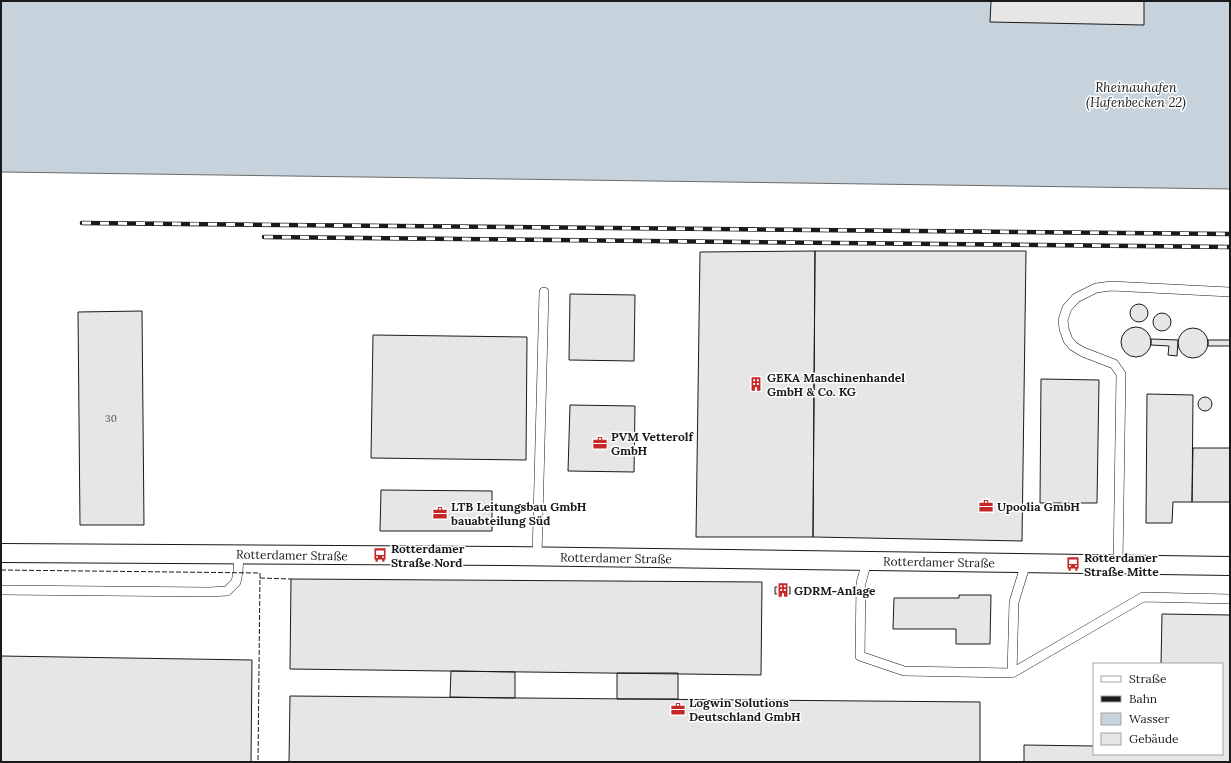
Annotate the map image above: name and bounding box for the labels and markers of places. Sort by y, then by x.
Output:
place label: GEKA Maschinenhandel GmbH & Co. KG [767,370,905,399]
building icon: GEKA Maschinenhandel GmbH & Co. KG [748,376,764,392]
place label: PVM Vetterolf GmbH [611,429,695,458]
office icon: PVM Vetterolf GmbH [592,435,608,451]
office icon: Upoolia GmbH [978,498,994,514]
place label: LTB Leitungsbau GmbH bauabteilung Süd [450,499,587,528]
place label: Upoolia GmbH [997,499,1080,514]
office icon: LTB Leitungsbau GmbH bauabteilung Süd [432,505,448,521]
place label: Rotterdamer Straße Nord [391,541,465,570]
bus stop icon: Rotterdamer Straße Nord [372,547,388,563]
place label: Rotterdamer Straße Mitte [1084,550,1159,579]
bus stop icon: Rotterdamer Straße Mitte [1065,556,1081,572]
building icon: GDRM-Anlage [775,582,791,598]
place label: GDRM-Anlage [794,583,876,598]
place label: Logwin Solutions Deutschland GmbH [689,695,801,724]
office icon: Logwin Solutions Deutschland GmbH [670,701,686,717]

